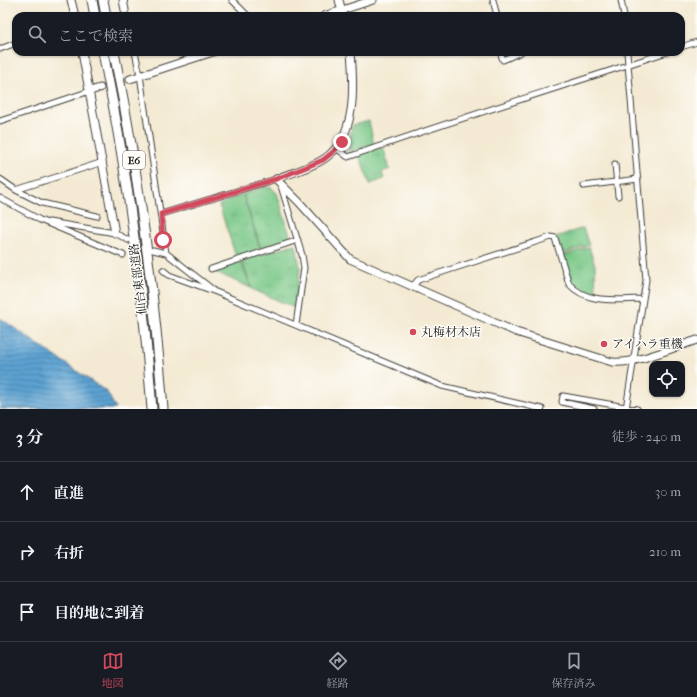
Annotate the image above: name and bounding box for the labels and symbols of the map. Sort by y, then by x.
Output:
route end [333,133,351,151]
road number: E6 [123,151,145,169]
route start [154,231,172,249]
street label: 仙台東部道路 [127,242,149,316]
place label: 丸梅材木店 [421,325,481,339]
marker: 丸梅材木店 [408,327,418,337]
place label: アイハラ重機 [612,337,683,351]
marker: アイハラ重機 [599,339,609,349]

